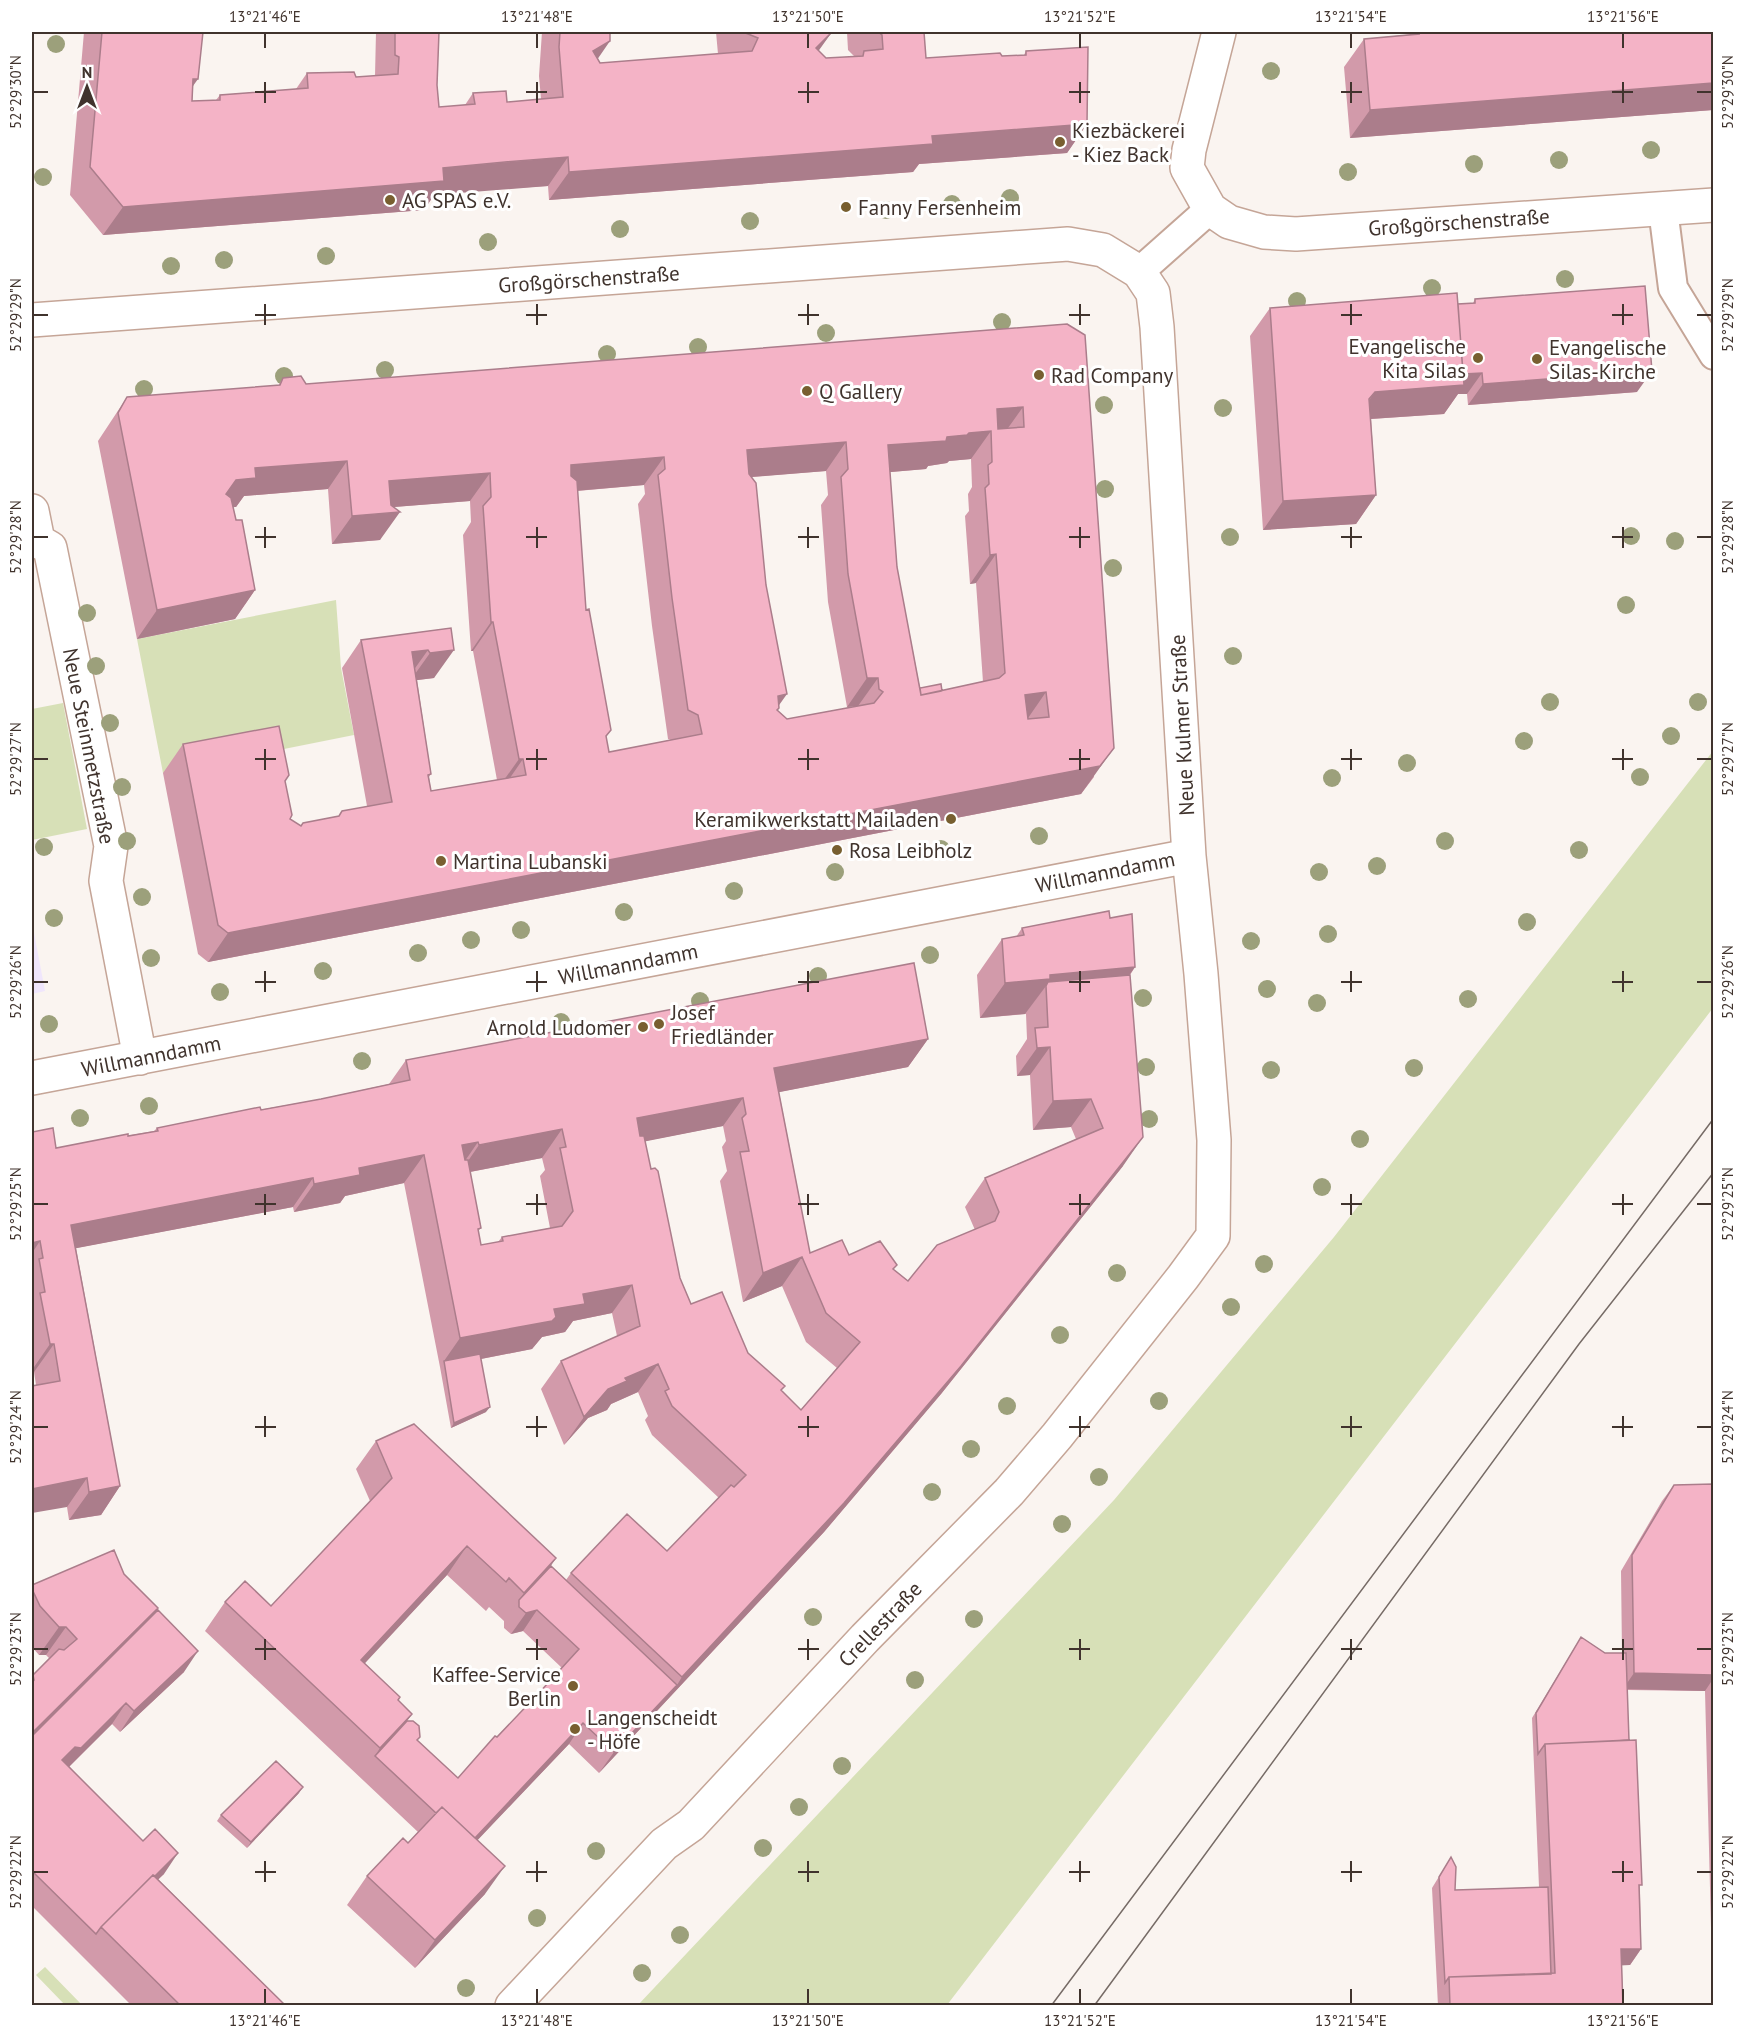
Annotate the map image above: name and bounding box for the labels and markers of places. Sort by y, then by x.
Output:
place label: Kiezbäckerei - Kiez Back [1072,117,1185,168]
marker: Kiezbäckerei - Kiez Back [1053,135,1067,149]
place label: AG SPAS e.V. [402,187,511,214]
marker: AG SPAS e.V. [383,193,397,207]
place label: Fanny Fersenheim [858,194,1021,221]
marker: Fanny Fersenheim [839,200,853,214]
place label: Evangelische Kita Silas [1349,333,1466,384]
place label: Evangelische Silas-Kirche [1549,334,1666,385]
marker: Evangelische Kita Silas [1471,351,1485,365]
marker: Evangelische Silas-Kirche [1530,352,1544,366]
place label: Rad Company [1051,362,1173,389]
marker: Rad Company [1032,368,1046,382]
place label: Q Gallery [819,378,902,405]
marker: Q Gallery [800,384,814,398]
place label: Keramikwerkstatt Mailaden [694,806,939,833]
marker: Keramikwerkstatt Mailaden [944,812,958,826]
place label: Rosa Leibholz [849,837,972,864]
marker: Rosa Leibholz [830,843,844,857]
place label: Martina Lubanski [453,848,608,875]
marker: Martina Lubanski [434,854,448,868]
place label: Josef Friedländer [670,999,774,1050]
place label: Arnold Ludomer [487,1014,631,1041]
marker: Josef Friedländer [652,1017,666,1031]
marker: Arnold Ludomer [636,1020,650,1034]
place label: Kaffee-Service Berlin [432,1661,561,1712]
marker: Kaffee-Service Berlin [566,1679,580,1693]
place label: Langenscheidt - Höfe [587,1704,717,1755]
marker: Langenscheidt - Höfe [568,1722,582,1736]

